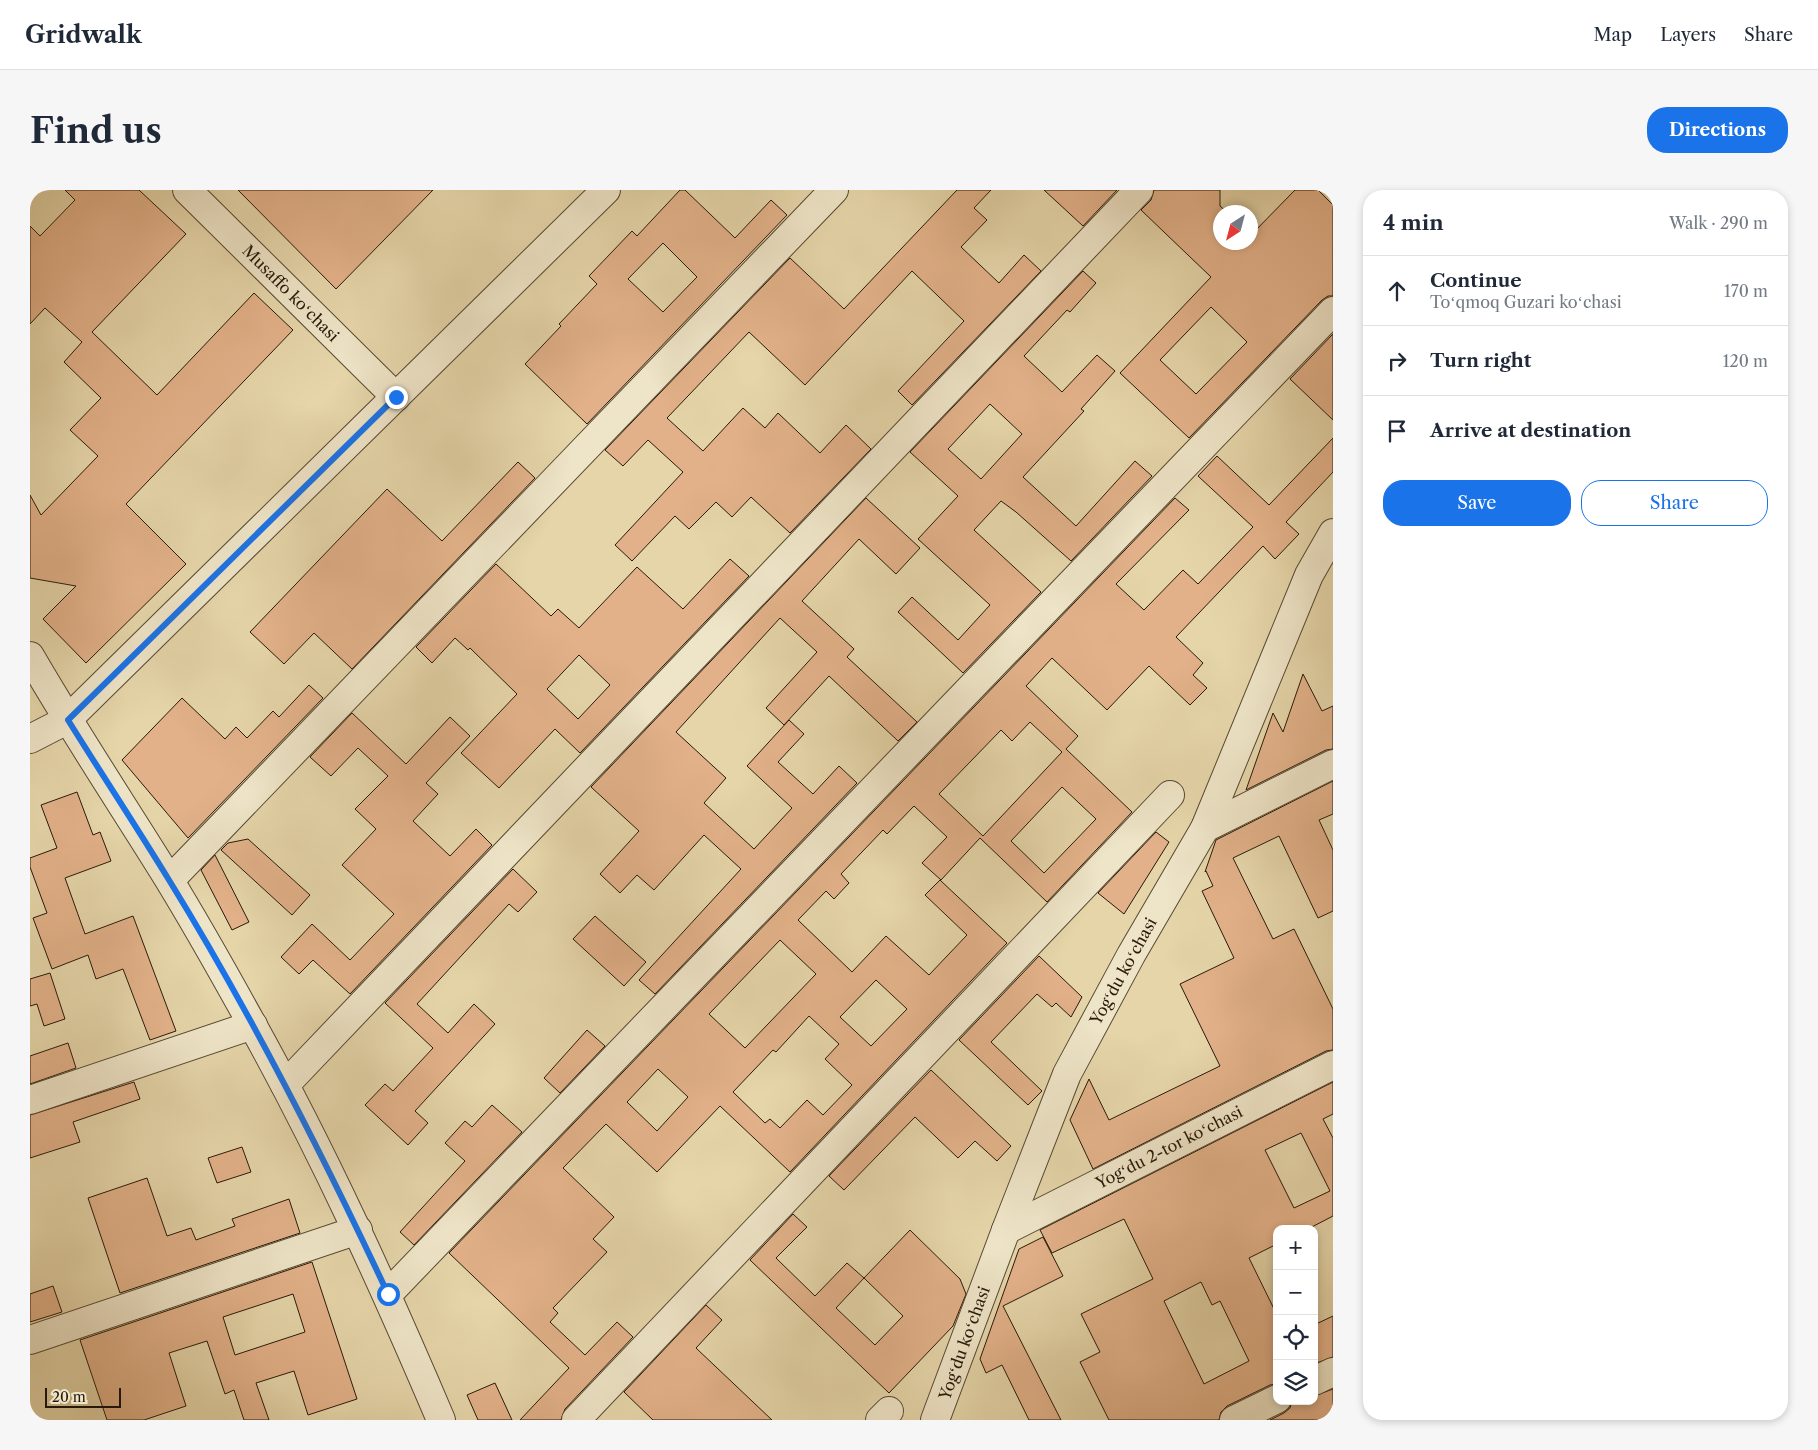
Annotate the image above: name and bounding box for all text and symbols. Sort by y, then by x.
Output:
text: Gridwalk [25,20,142,49]
text: Map [1594,24,1632,46]
text: Layers [1660,24,1716,46]
text: Share [1744,24,1793,46]
button: Directions [1647,107,1788,153]
text: Find us [30,109,162,152]
north arrow [1213,205,1258,250]
text: 4 min [1383,210,1444,235]
text: Walk · 290 m [1669,213,1768,233]
street label: Musaffo koʻchasi [238,240,344,346]
text: Continue [1430,269,1522,292]
icon: ahead [1383,277,1411,305]
text: 170 m [1724,281,1768,301]
text: Toʻqmoq Guzari koʻchasi [1430,292,1622,312]
icon: right [1383,347,1411,375]
text: Turn right [1430,349,1531,372]
text: 120 m [1723,351,1768,371]
route end [385,386,408,409]
icon: arrive [1383,417,1411,445]
text: Arrive at destination [1430,419,1631,442]
button: Save [1383,480,1571,526]
button: Share [1581,480,1768,526]
street label: Yogʻdu koʻchasi [1085,914,1161,1029]
street label: Yogʻdu 2-tor koʻchasi [1091,1101,1246,1193]
map controls [1273,1225,1318,1405]
button: + [1273,1225,1318,1270]
button: − [1273,1270,1318,1315]
route start [377,1283,400,1306]
street label: Yogʻdu koʻchasi [934,1283,994,1403]
button: locate [1273,1315,1318,1360]
button: layers [1273,1360,1318,1405]
scale bar [45,1385,121,1408]
text: 20 m [52,1388,86,1406]

